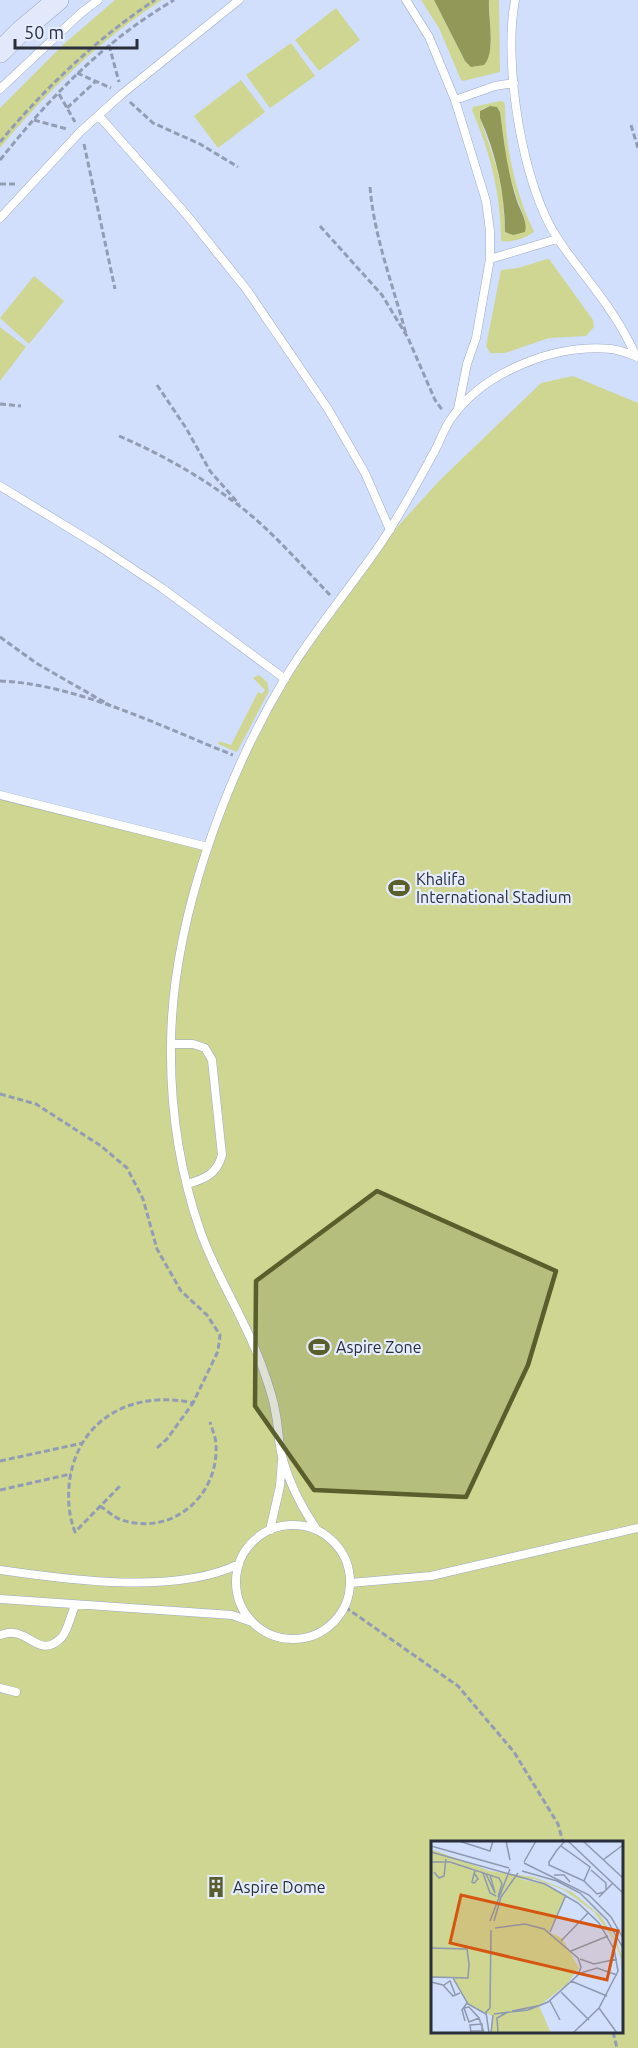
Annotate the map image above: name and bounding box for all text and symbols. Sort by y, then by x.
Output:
scale bar [15,12,136,50]
text: 50 m [24,22,64,42]
place label: Khalifa International Stadium [416,870,572,906]
sports icon: Khalifa International Stadium [387,876,411,900]
sports icon: Aspire Zone [307,1335,331,1359]
place label: Aspire Zone [336,1338,422,1356]
inset map [431,1841,623,2033]
building icon: Aspire Dome [204,1875,228,1899]
place label: Aspire Dome [233,1878,326,1896]

